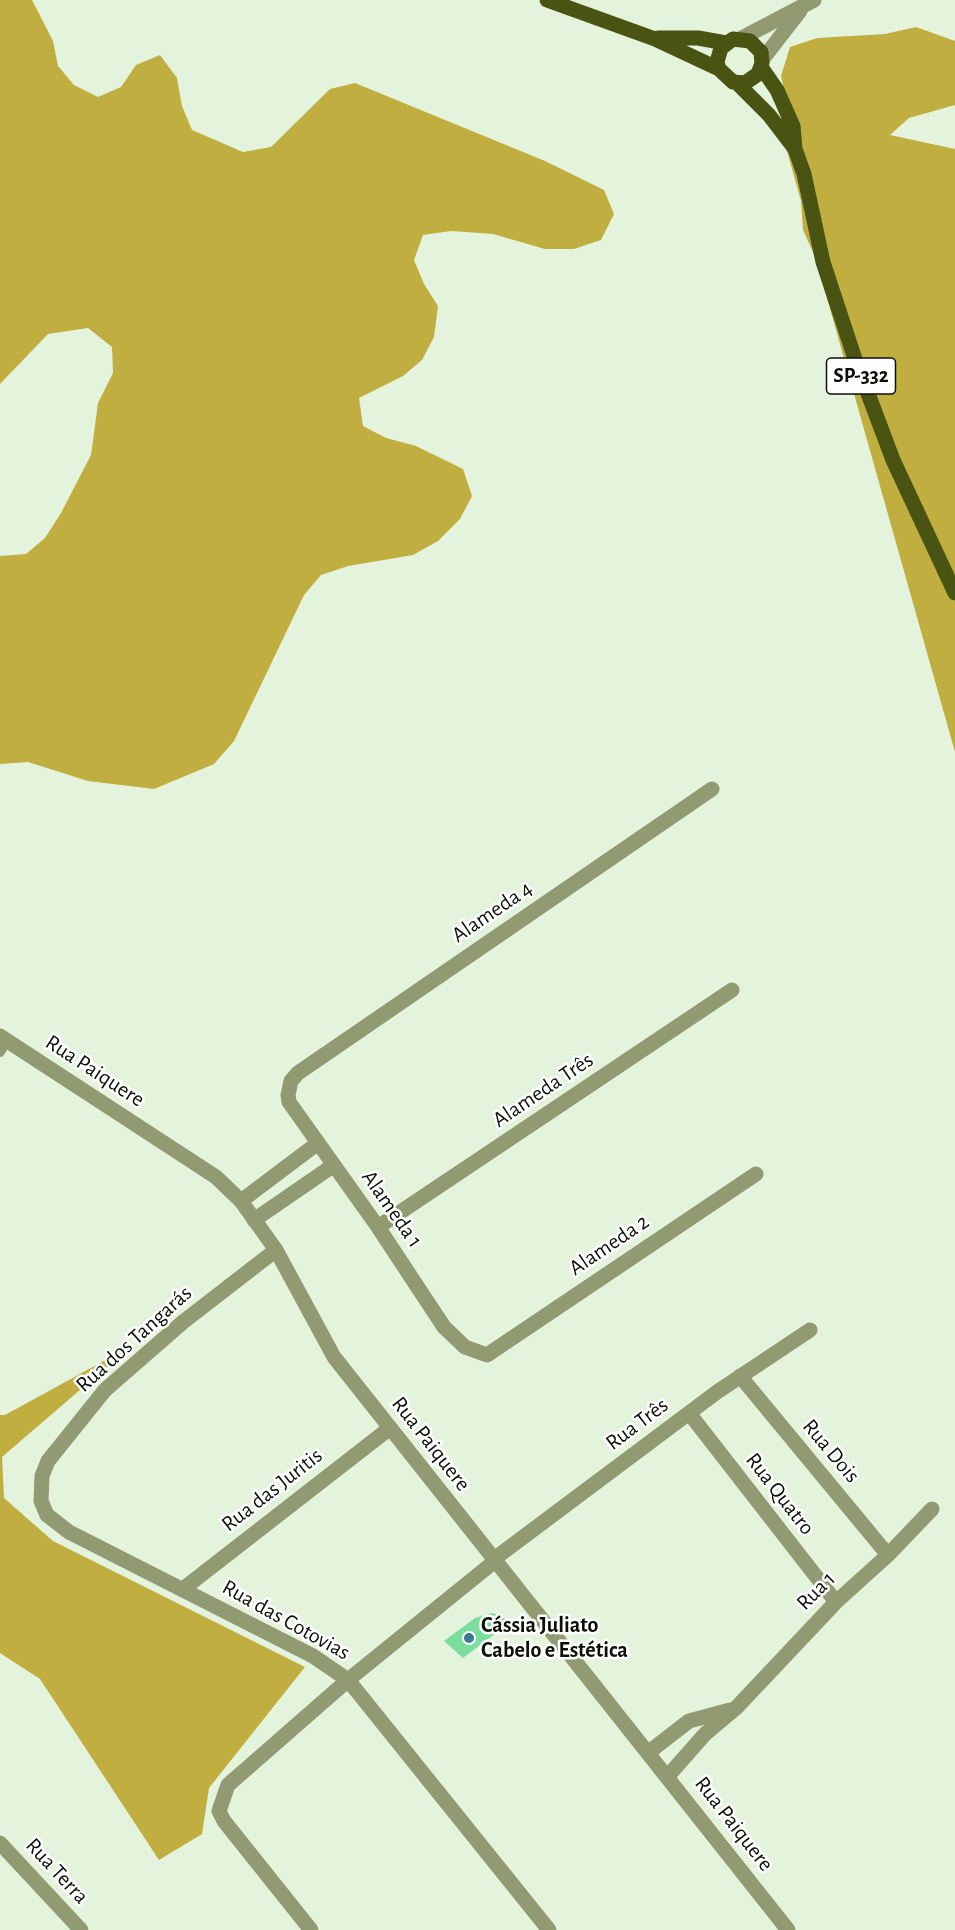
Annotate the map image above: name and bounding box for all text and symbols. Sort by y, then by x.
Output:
road number: SP-332 [826,358,896,394]
street label: Alameda 4 [447,875,537,949]
street label: Rua Paiquere [40,1029,150,1113]
street label: Alameda Três [488,1047,598,1133]
street label: Alameda 1 [356,1165,428,1253]
street label: Alameda 2 [564,1209,654,1281]
street label: Rua dos Tangarás [71,1280,197,1398]
street label: Rua Paiquere [386,1391,476,1497]
street label: Rua Três [600,1392,674,1456]
street label: Rua Dois [797,1414,865,1488]
street label: Rua das Juritis [216,1442,328,1538]
street label: Rua Quatro [740,1448,820,1540]
street label: Rua 1 [791,1566,841,1616]
street label: Rua das Cotovias [217,1574,355,1666]
place label: Cássia Juliato Cabelo e Estética [481,1612,628,1664]
marker: Cássia Juliato Cabelo e Estética [462,1631,476,1645]
street label: Rua Paiquere [689,1771,779,1877]
street label: Rua Terra [20,1833,94,1909]

